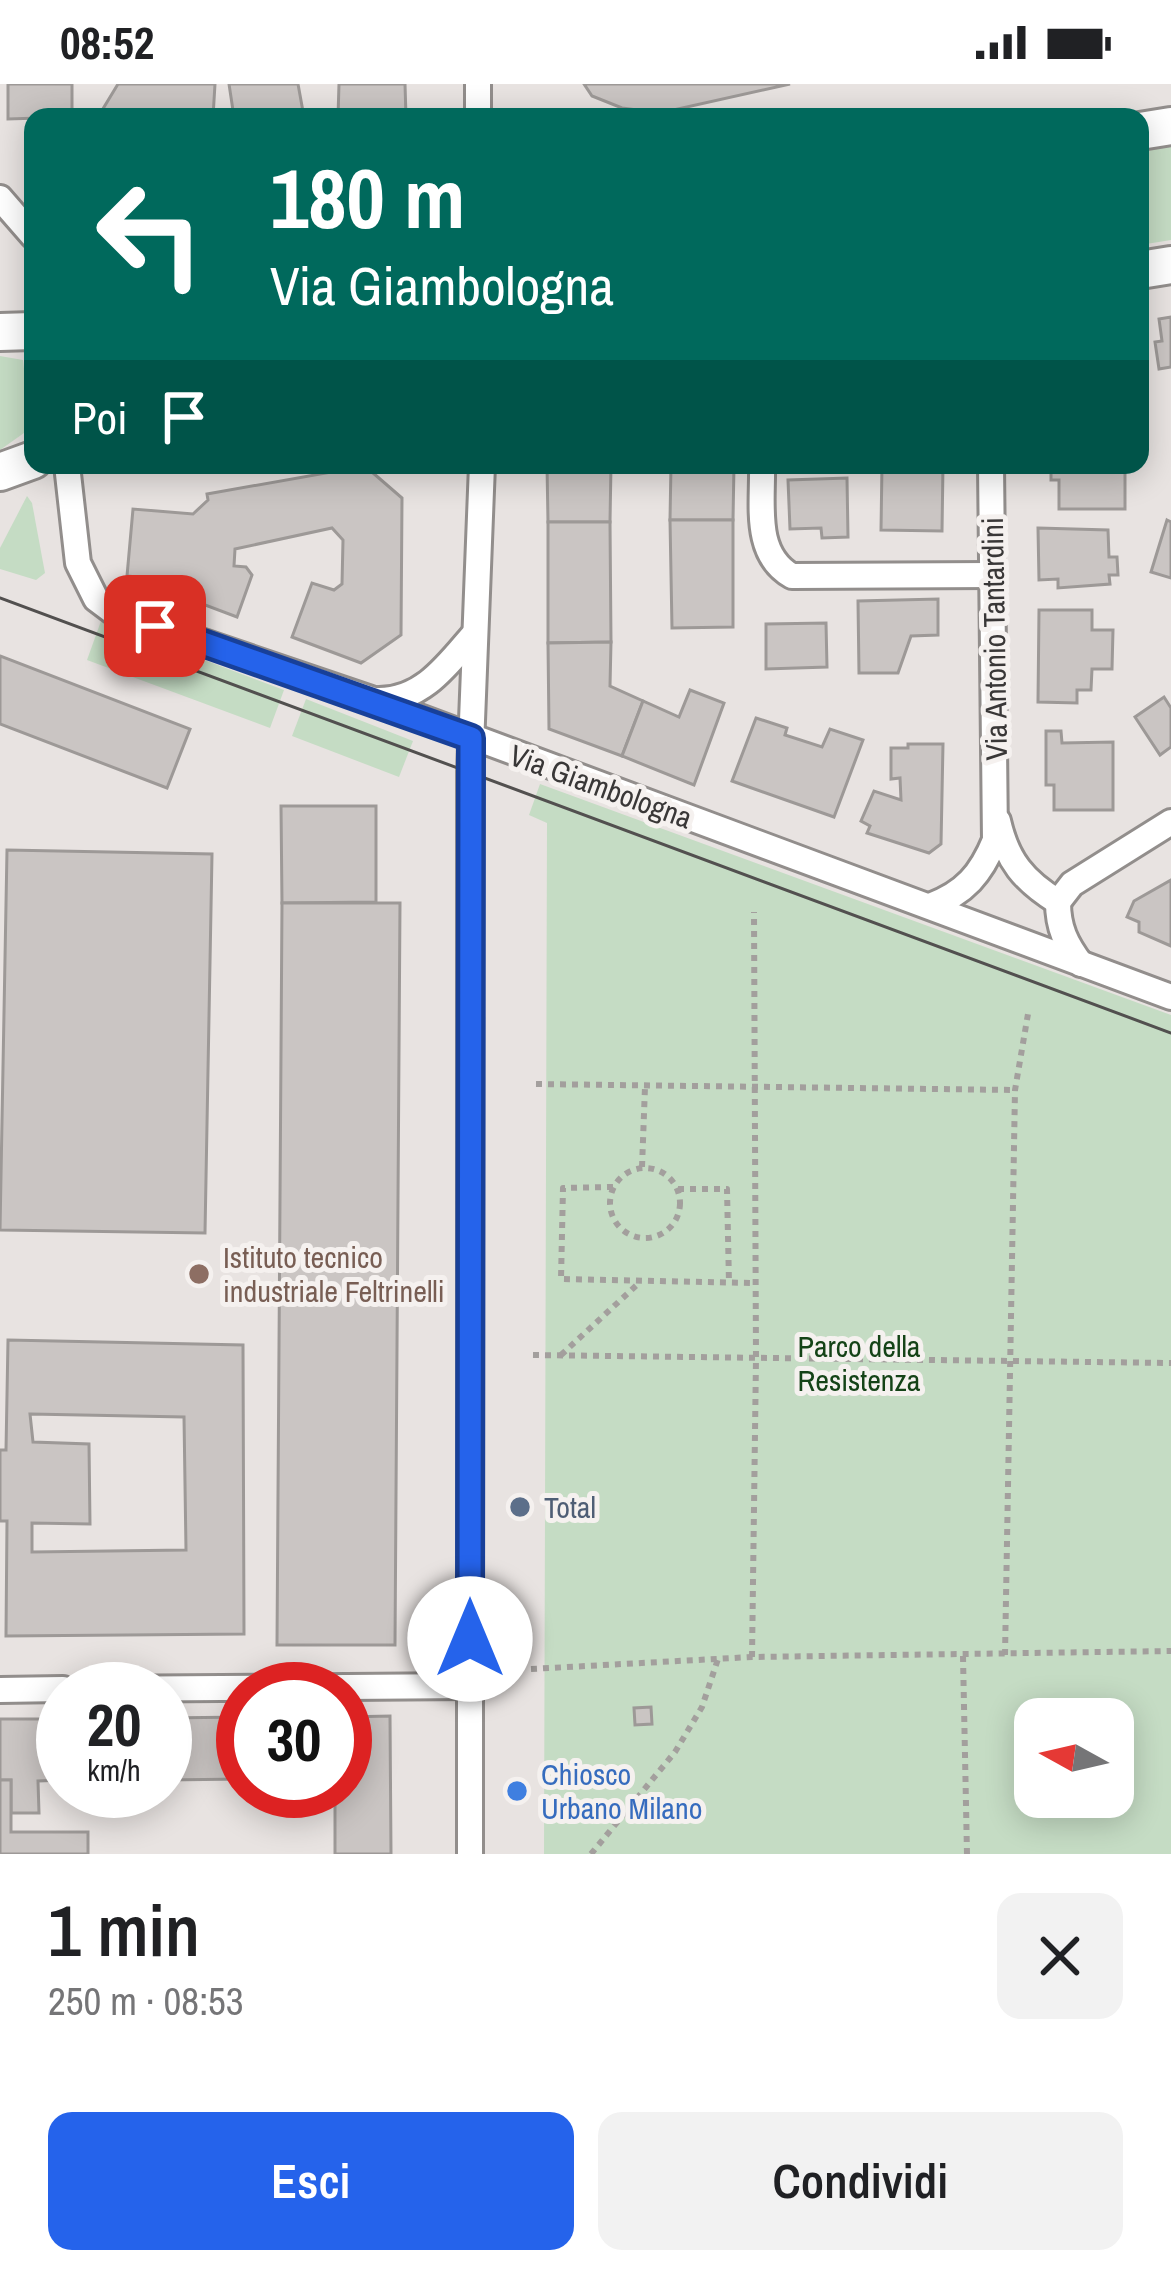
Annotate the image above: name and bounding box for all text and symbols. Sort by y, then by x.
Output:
text: 08:52 [60,12,154,73]
text: 180 m [270,141,465,254]
icon: left [72,156,228,312]
text: Via Giambologna [270,249,614,322]
icon: arrive [151,384,217,450]
text: Poi [72,387,127,448]
street label: Via Antonio Tantardini [972,517,1016,761]
pin [104,575,206,677]
icon: arrive [122,593,188,659]
street label: Via Giambologna [504,735,698,838]
place label: Istituto tecnico industriale Feltrinelli [223,1237,445,1311]
marker: Istituto tecnico industriale Feltrinelli [186,1261,212,1287]
park label: Parco della Resistenza [797,1326,921,1400]
place label: Total [544,1487,596,1527]
marker: Total [507,1494,533,1520]
position arrow [407,1576,533,1702]
speed limit sign: 30 [216,1662,372,1818]
text: 20 [87,1684,141,1765]
north arrow [1014,1698,1134,1818]
map controls [1014,1698,1134,1818]
text: km/h [87,1750,141,1790]
place label: Chiosco Urbano Milano [541,1754,702,1828]
marker: Chiosco Urbano Milano [504,1778,530,1804]
text: 1 min [48,1881,200,1978]
button: close [997,1893,1123,2019]
text: 250 m · 08:53 [48,1975,244,2027]
button: Esci [48,2112,574,2250]
button: Condividi [598,2112,1123,2250]

